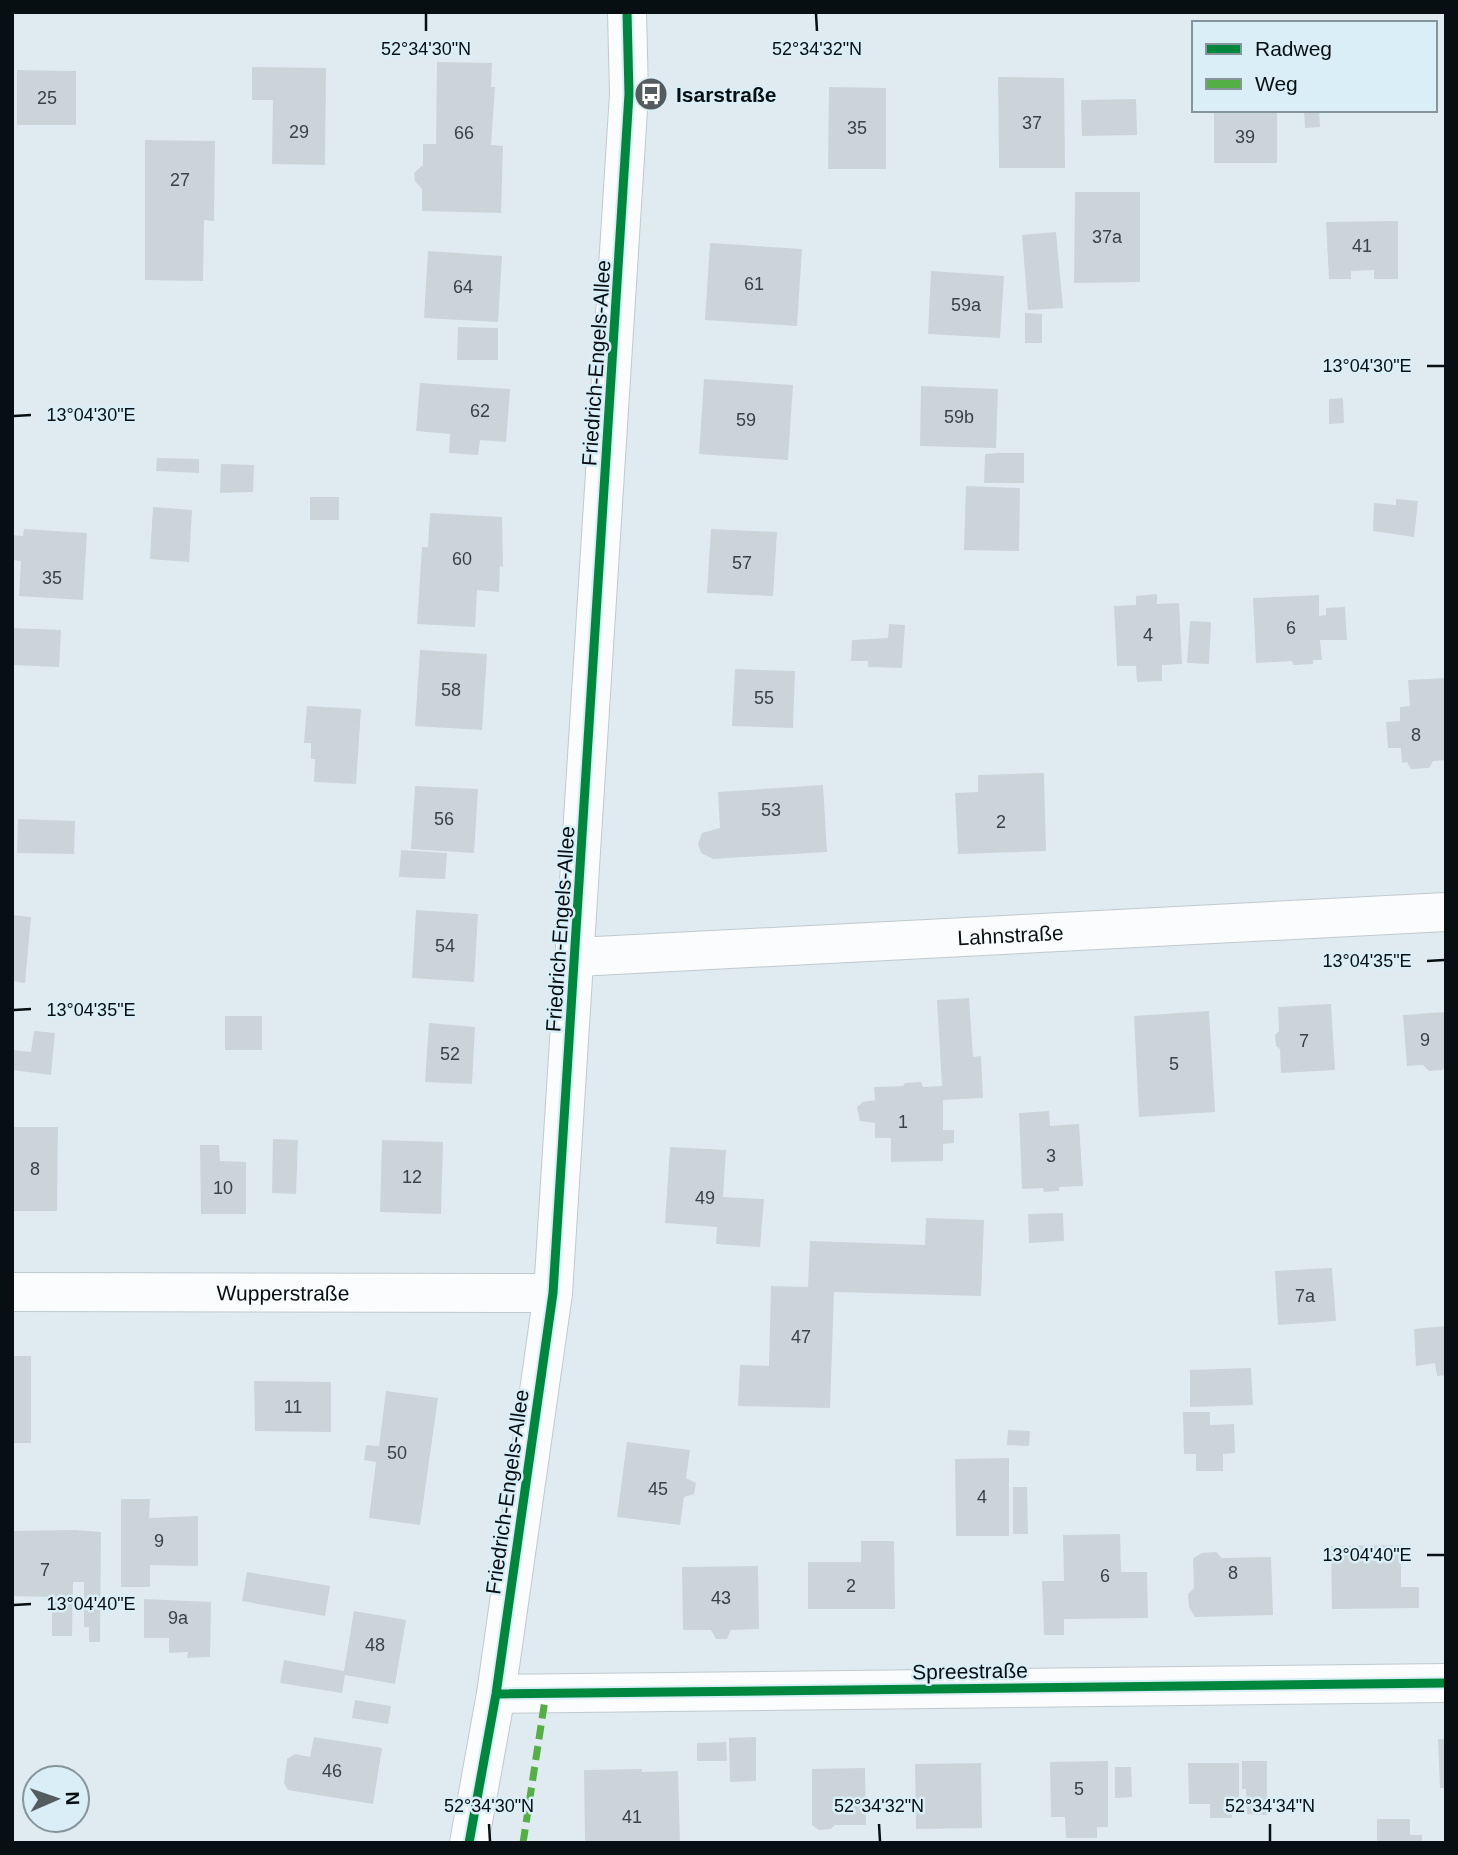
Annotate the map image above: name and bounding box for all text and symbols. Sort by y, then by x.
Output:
legend [1192,21,1437,112]
text: Radweg [1255,37,1332,60]
text: 52°34'30"N [381,39,471,59]
text: 52°34'32"N [772,39,862,59]
text: Weg [1255,72,1298,95]
bus stop icon: Isarstraße [632,75,670,113]
place label: Isarstraße [676,83,776,106]
house number: 25 [37,88,57,108]
house number: 37 [1022,113,1042,133]
house number: 35 [847,118,867,138]
house number: 29 [289,122,309,142]
house number: 66 [454,123,474,143]
house number: 39 [1235,127,1255,147]
house number: 27 [170,170,190,190]
house number: 37a [1092,227,1123,247]
house number: 41 [1352,236,1372,256]
street label: Friedrich-Engels-Allee [577,259,615,467]
house number: 61 [744,274,764,294]
house number: 64 [453,277,473,297]
house number: 59a [951,295,982,315]
text: 13°04'30"E [1322,356,1412,376]
house number: 62 [470,401,490,421]
text: 13°04'30"E [46,405,136,425]
house number: 59b [944,407,974,427]
house number: 59 [736,410,756,430]
house number: 60 [452,549,472,569]
house number: 57 [732,553,752,573]
house number: 35 [42,568,62,588]
house number: 6 [1286,618,1296,638]
house number: 4 [1143,625,1153,645]
house number: 58 [441,680,461,700]
house number: 55 [754,688,774,708]
house number: 8 [1411,725,1421,745]
house number: 53 [761,800,781,820]
house number: 56 [434,809,454,829]
house number: 2 [996,812,1006,832]
street label: Friedrich-Engels-Allee [541,825,579,1033]
street label: Lahnstraße [957,920,1064,949]
house number: 54 [435,936,455,956]
text: 13°04'35"E [1322,951,1412,971]
text: 13°04'35"E [46,1000,136,1020]
house number: 9 [1420,1030,1430,1050]
house number: 7 [1299,1031,1309,1051]
house number: 52 [440,1044,460,1064]
house number: 5 [1169,1054,1179,1074]
house number: 1 [898,1112,908,1132]
house number: 3 [1046,1146,1056,1166]
house number: 8 [30,1159,40,1179]
house number: 12 [402,1167,422,1187]
house number: 10 [213,1178,233,1198]
house number: 49 [695,1188,715,1208]
street label: Wupperstraße [217,1281,349,1304]
house number: 7a [1295,1286,1316,1306]
house number: 47 [791,1327,811,1347]
street label: Friedrich-Engels-Allee [481,1388,533,1596]
house number: 11 [284,1397,302,1417]
house number: 50 [387,1443,407,1463]
house number: 45 [648,1479,668,1499]
house number: 4 [977,1487,987,1507]
house number: 9 [154,1531,164,1551]
text: 13°04'40"E [1322,1545,1412,1565]
house number: 7 [40,1560,50,1580]
house number: 8 [1228,1563,1238,1583]
house number: 6 [1100,1566,1110,1586]
house number: 2 [846,1576,856,1596]
house number: 43 [711,1588,731,1608]
text: 13°04'40"E [46,1594,136,1614]
house number: 9a [168,1608,189,1628]
house number: 48 [365,1635,385,1655]
street label: Spreestraße [912,1658,1028,1684]
house number: 46 [322,1761,342,1781]
north arrow [21,1764,91,1834]
house number: 5 [1074,1779,1084,1799]
text: N [62,1791,83,1806]
text: 52°34'30"N [444,1796,534,1816]
text: 52°34'32"N [834,1796,924,1816]
text: 52°34'34"N [1225,1796,1315,1816]
house number: 41 [622,1807,642,1827]

